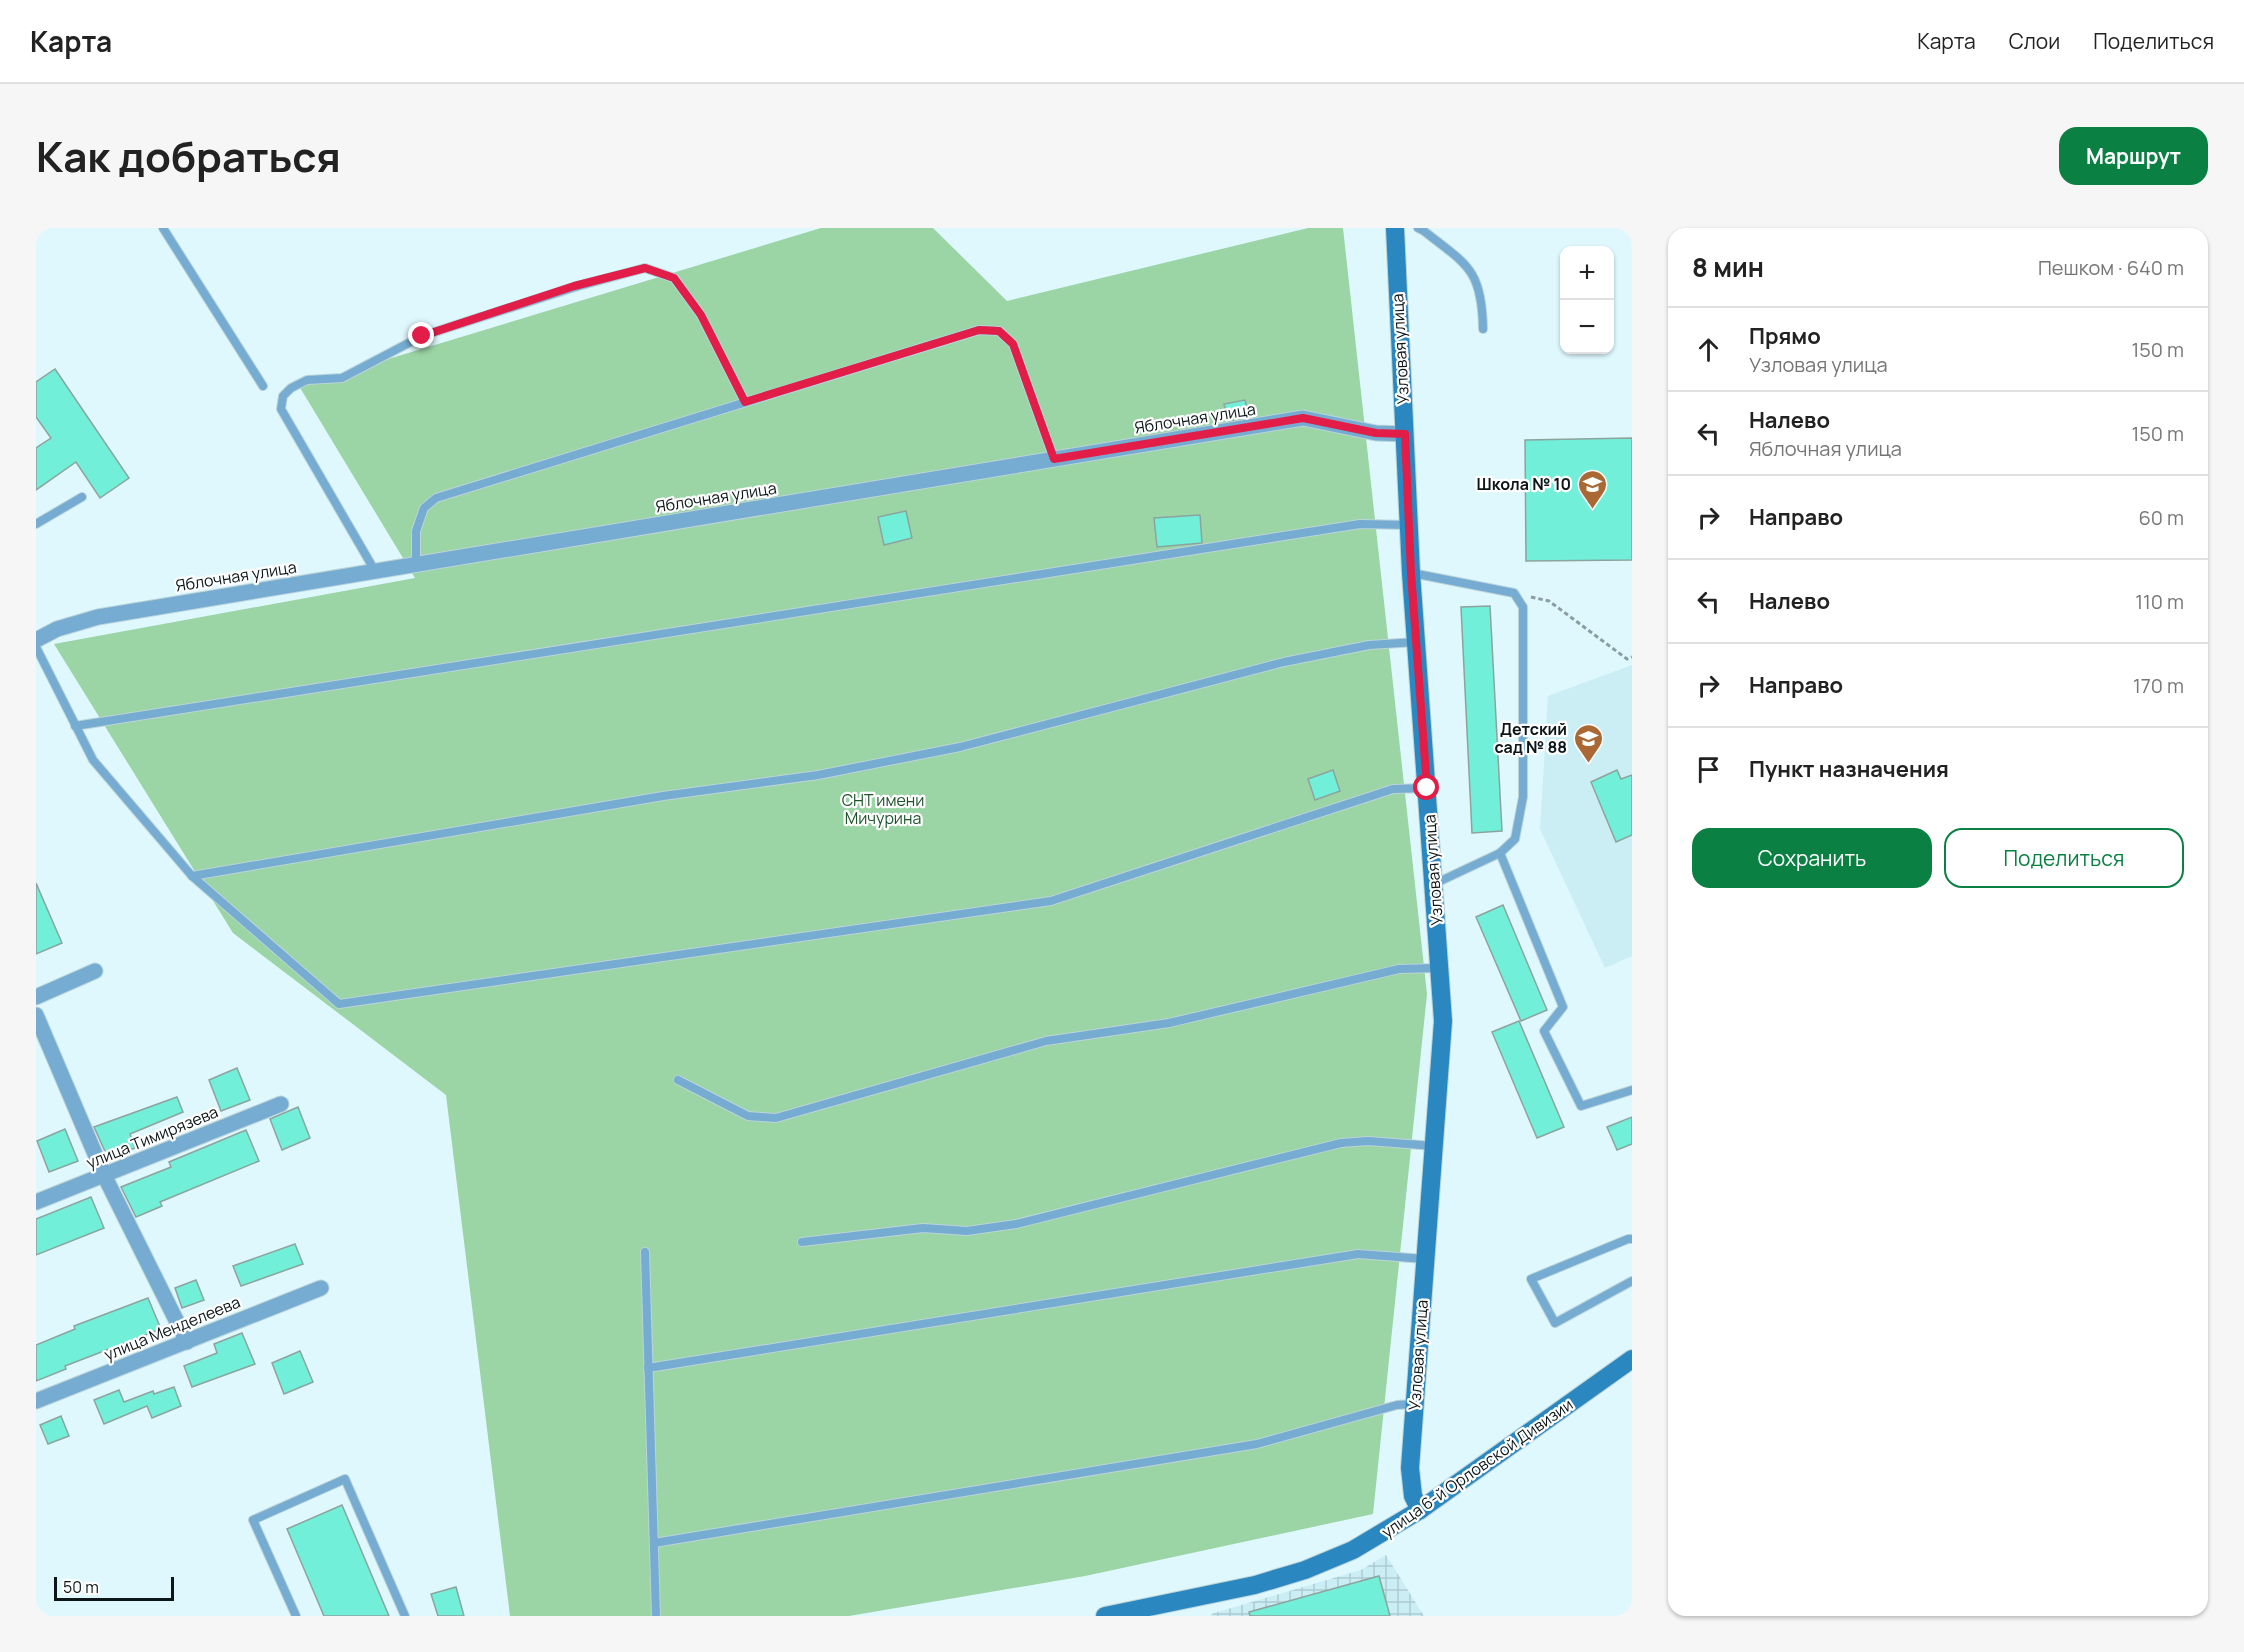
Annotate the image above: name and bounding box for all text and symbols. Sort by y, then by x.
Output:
text: Карта [30,22,112,60]
text: Карта [1917,27,1976,55]
text: Слои [2009,27,2060,55]
text: Поделиться [2093,27,2214,55]
text: Как добраться [36,127,341,185]
button: Маршрут [2059,127,2208,185]
map controls [1560,246,1614,354]
button: + [1560,246,1614,300]
text: 8 мин [1692,249,1764,285]
text: Пешком · 640 m [2038,254,2184,281]
street label: Узловая улица [1386,293,1414,405]
button: − [1560,300,1614,354]
text: Прямо [1749,321,1821,351]
route end [408,322,434,348]
icon: ahead [1692,333,1725,366]
text: 150 m [2131,336,2184,363]
text: Узловая улица [1749,351,1888,378]
street label: Яблочная улица [1133,398,1257,438]
text: Налево [1749,405,1830,435]
icon: left [1692,417,1725,450]
text: 150 m [2131,420,2184,447]
text: Яблочная улица [1749,435,1902,462]
school or university icon: Школа № 10 [1576,468,1608,510]
place label: Школа № 10 [1477,473,1571,495]
street label: Яблочная улица [654,477,778,517]
icon: right [1692,501,1725,534]
text: Направо [1749,502,1843,532]
text: 60 m [2138,504,2184,531]
street label: Яблочная улица [174,556,298,596]
icon: left [1692,585,1725,618]
text: Налево [1749,586,1830,616]
text: 110 m [2135,588,2184,615]
icon: right [1692,669,1725,702]
text: Направо [1749,670,1843,700]
text: 170 m [2133,672,2184,699]
place label: Детский сад № 88 [1494,718,1567,758]
school or university icon: Детский сад № 88 [1572,722,1604,764]
icon: arrive [1692,753,1725,786]
text: Пункт назначения [1749,754,1949,784]
route start [1413,774,1439,800]
park label: СНТ имени Мичурина [842,789,924,829]
street label: Узловая улица [1418,814,1448,926]
button: Сохранить [1692,828,1932,888]
button: Поделиться [1944,828,2184,888]
street label: улица Тимирязева [83,1100,221,1174]
street label: улица Менделеева [101,1291,243,1365]
street label: Узловая улица [1403,1299,1433,1411]
street label: улица 6-й Орловской Дивизии [1377,1393,1577,1543]
scale bar [54,1574,174,1602]
text: 50 m [63,1576,99,1598]

